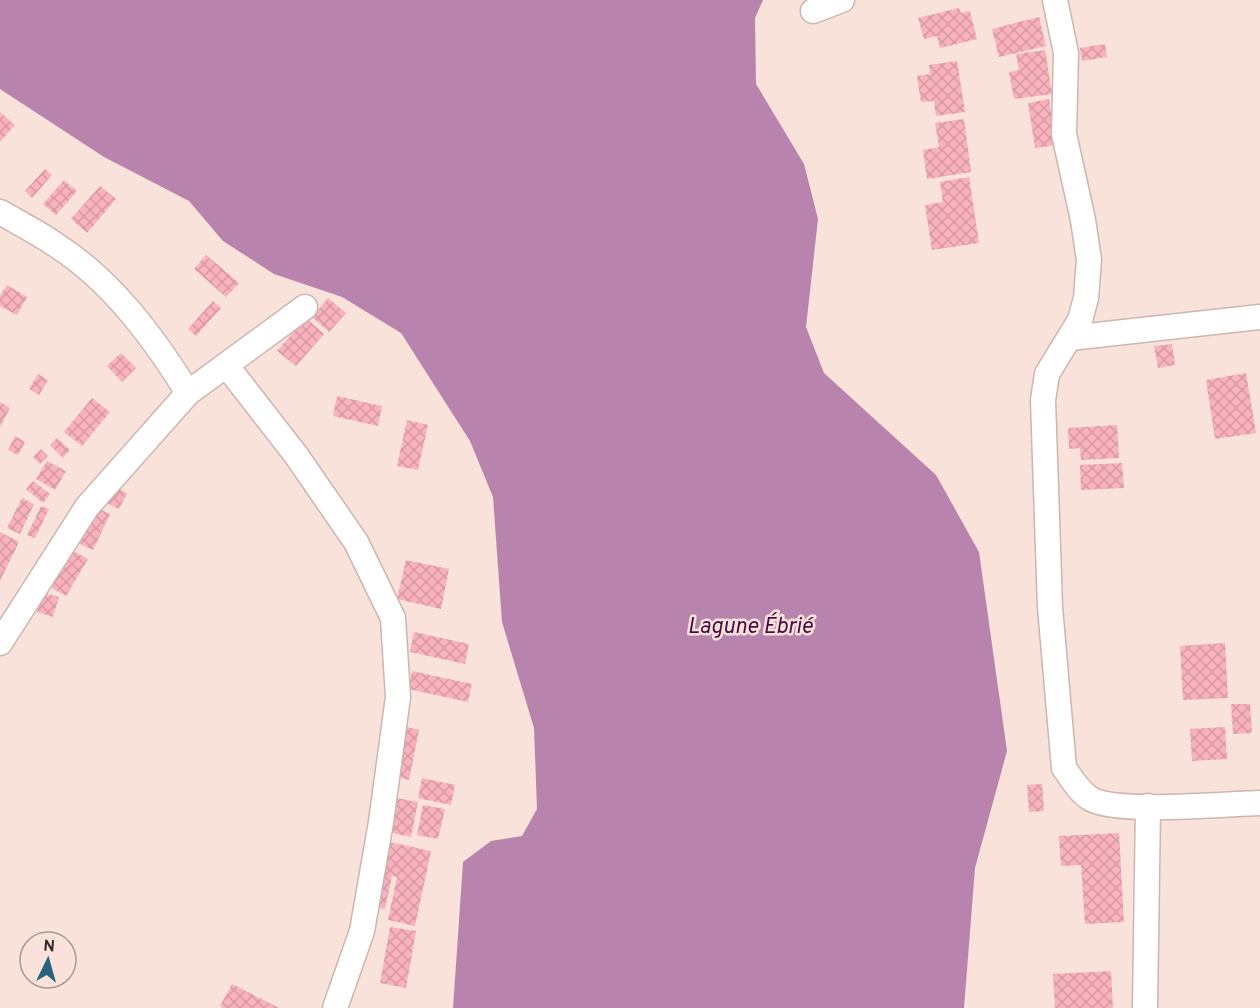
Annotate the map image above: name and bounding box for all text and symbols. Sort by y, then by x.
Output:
water label: Lagune Ébrié [687,612,814,641]
north arrow [18,930,78,990]
text: N [43,937,56,958]

